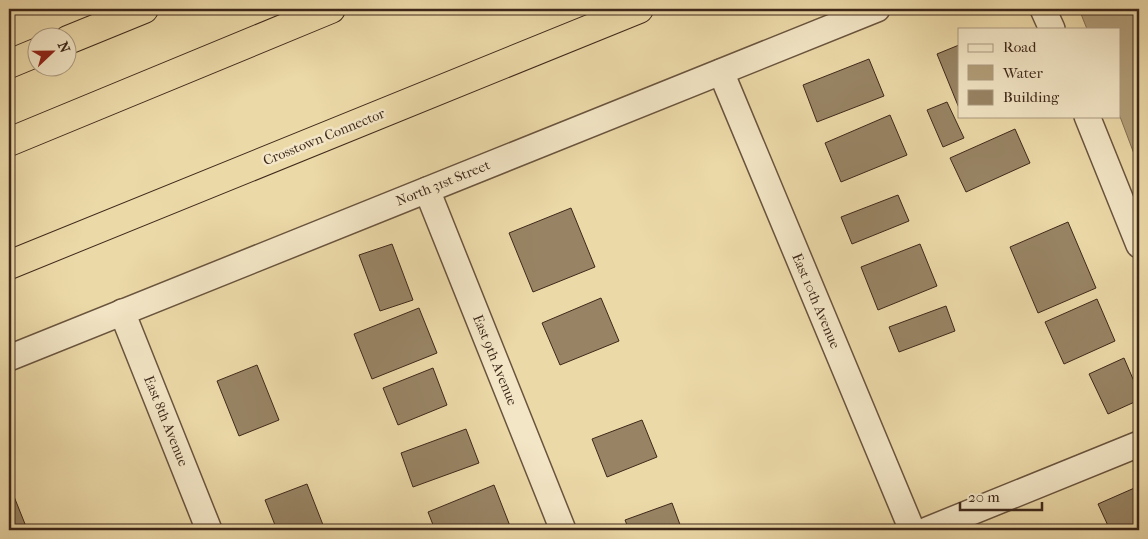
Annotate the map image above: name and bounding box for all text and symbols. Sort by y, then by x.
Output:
north arrow [28,28,78,78]
legend [958,28,1120,118]
text: Road [1003,38,1037,56]
text: N [54,39,74,56]
text: Water [1002,64,1043,82]
text: Building [1003,88,1060,106]
street label: Crosstown Connector [261,105,387,169]
street label: North 31st Street [393,156,493,210]
street label: East 10th Avenue [788,251,844,351]
street label: East 9th Avenue [469,312,521,408]
street label: East 8th Avenue [140,373,192,469]
scale bar [960,479,1043,511]
text: 20 m [968,488,1000,506]

